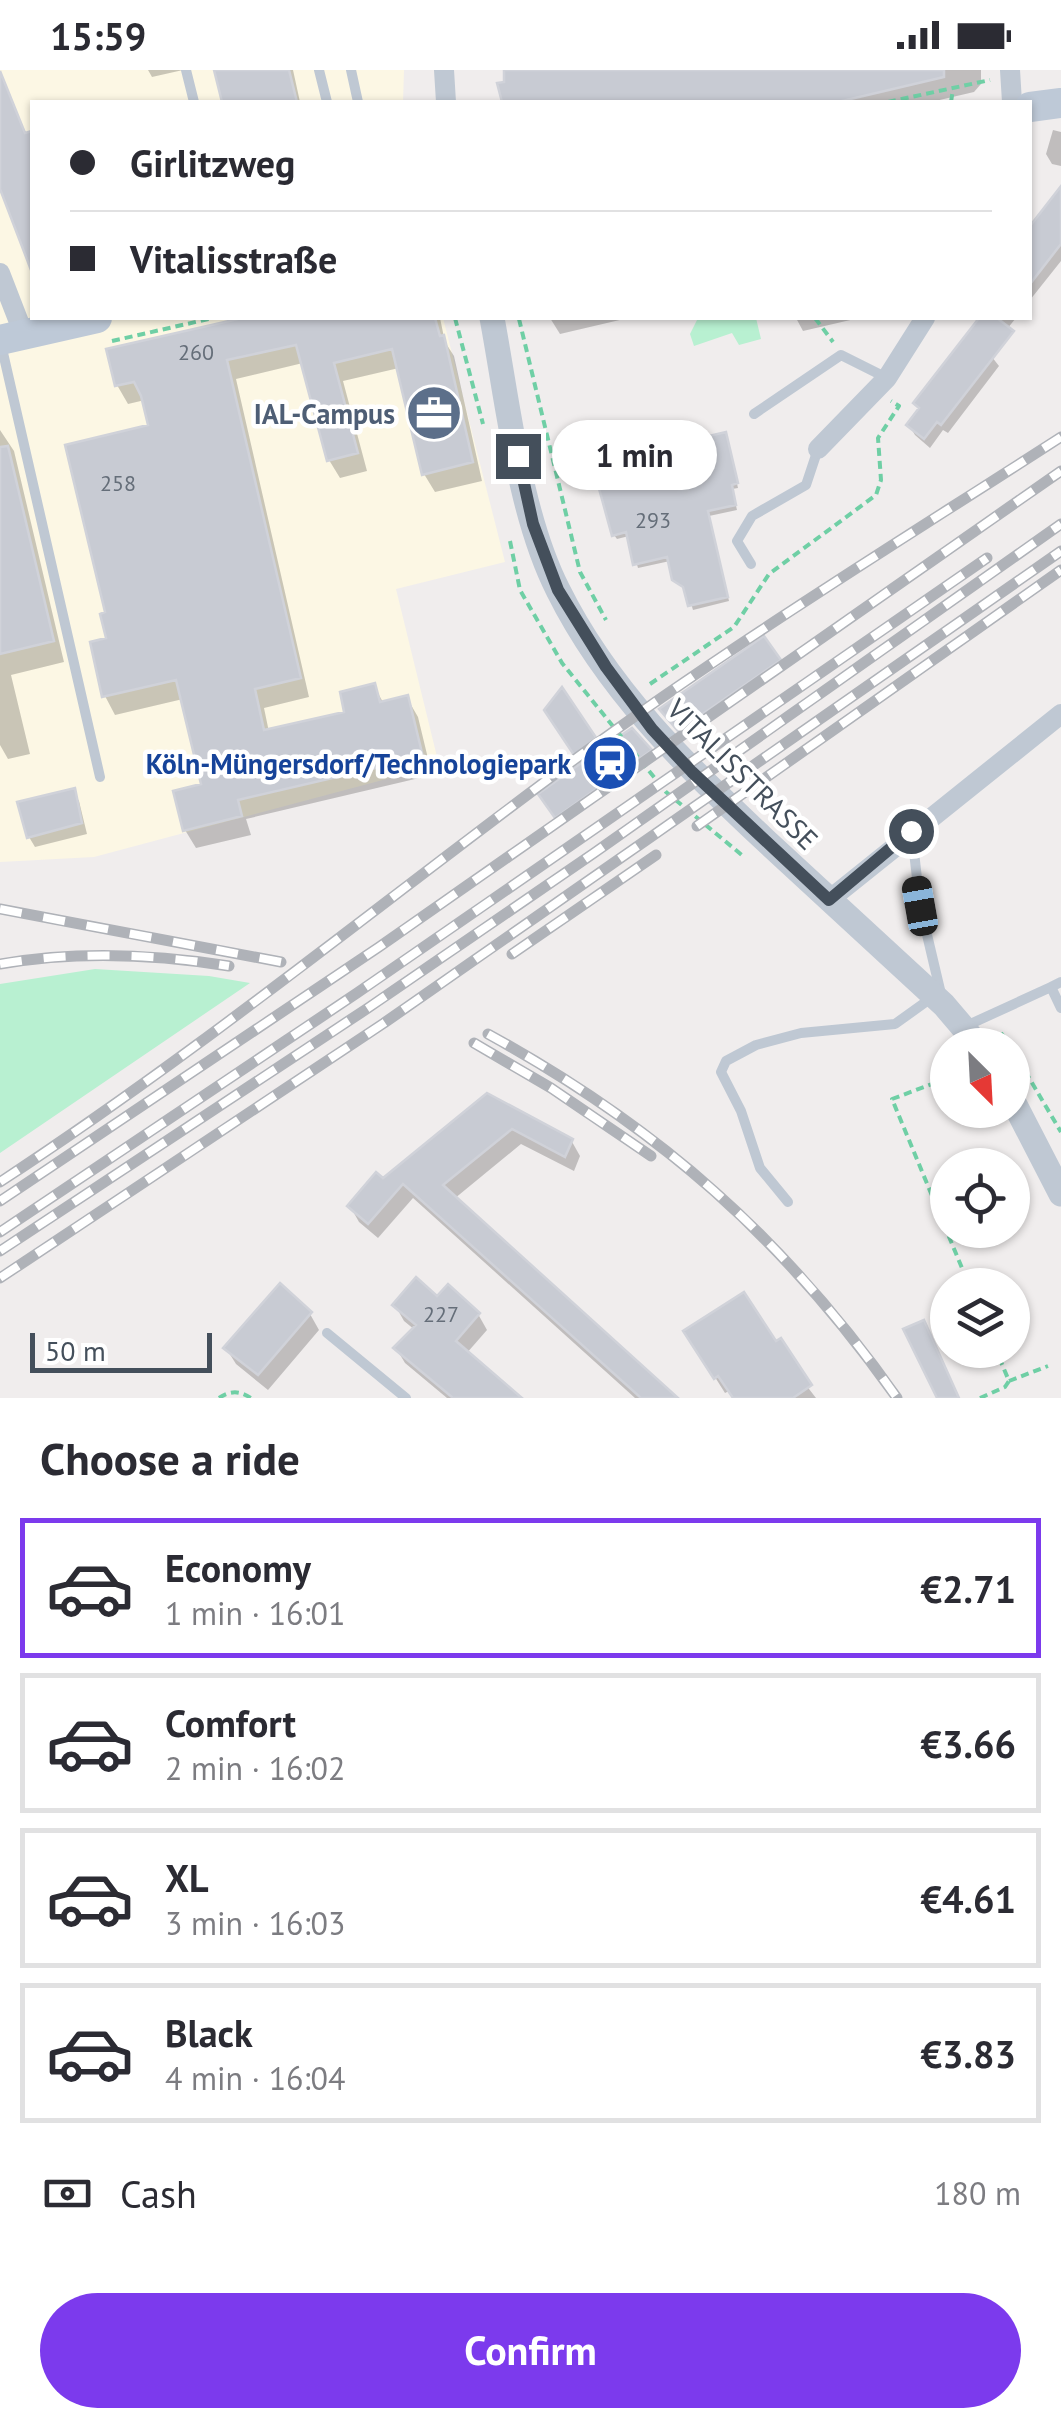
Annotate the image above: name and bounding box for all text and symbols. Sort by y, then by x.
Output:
text: 15:59 [50,11,146,60]
text: Girlitzweg [130,138,295,187]
text: Vitalisstraße [130,234,337,283]
house number: 260 [178,338,214,366]
office icon: IAL-Campus [404,383,464,443]
place label: IAL-Campus [254,395,395,432]
callout: 1 min [553,421,718,491]
route end [496,434,541,479]
text: 1 min [595,434,674,476]
house number: 258 [100,469,136,497]
house number: 293 [635,506,671,534]
street label: VITALISSTRASSE [659,690,826,857]
station icon: Köln-Müngersdorf/Technologiepark [580,733,640,793]
place label: Köln-Müngersdorf/Technologiepark [146,745,571,782]
route start [889,809,934,854]
car [900,874,940,938]
north arrow [930,1028,1030,1128]
map controls [930,1028,1030,1368]
button: locate [930,1148,1030,1248]
button: layers [930,1268,1030,1368]
house number: 227 [423,1300,459,1328]
scale bar [30,1328,212,1372]
text: 50 m [45,1332,106,1369]
text: Choose a ride [40,1429,300,1487]
icon: car [45,1543,135,1633]
text: Economy [165,1543,311,1592]
text: €2.71 [920,1564,1016,1613]
text: 1 min · 16:01 [165,1592,345,1634]
icon: car [45,1698,135,1788]
text: Comfort [165,1698,296,1747]
text: €3.66 [920,1719,1016,1768]
text: 2 min · 16:02 [165,1747,345,1789]
icon: car [45,1853,135,1943]
text: XL [165,1853,209,1902]
text: €4.61 [920,1874,1016,1923]
text: 3 min · 16:03 [165,1902,345,1944]
icon: car [45,2008,135,2098]
text: Black [165,2008,253,2057]
text: €3.83 [920,2029,1016,2078]
text: 4 min · 16:04 [165,2057,345,2099]
icon: cash [40,2166,95,2221]
text: Cash [120,2169,197,2218]
text: 180 m [934,2172,1021,2214]
button: Confirm [40,2293,1021,2408]

